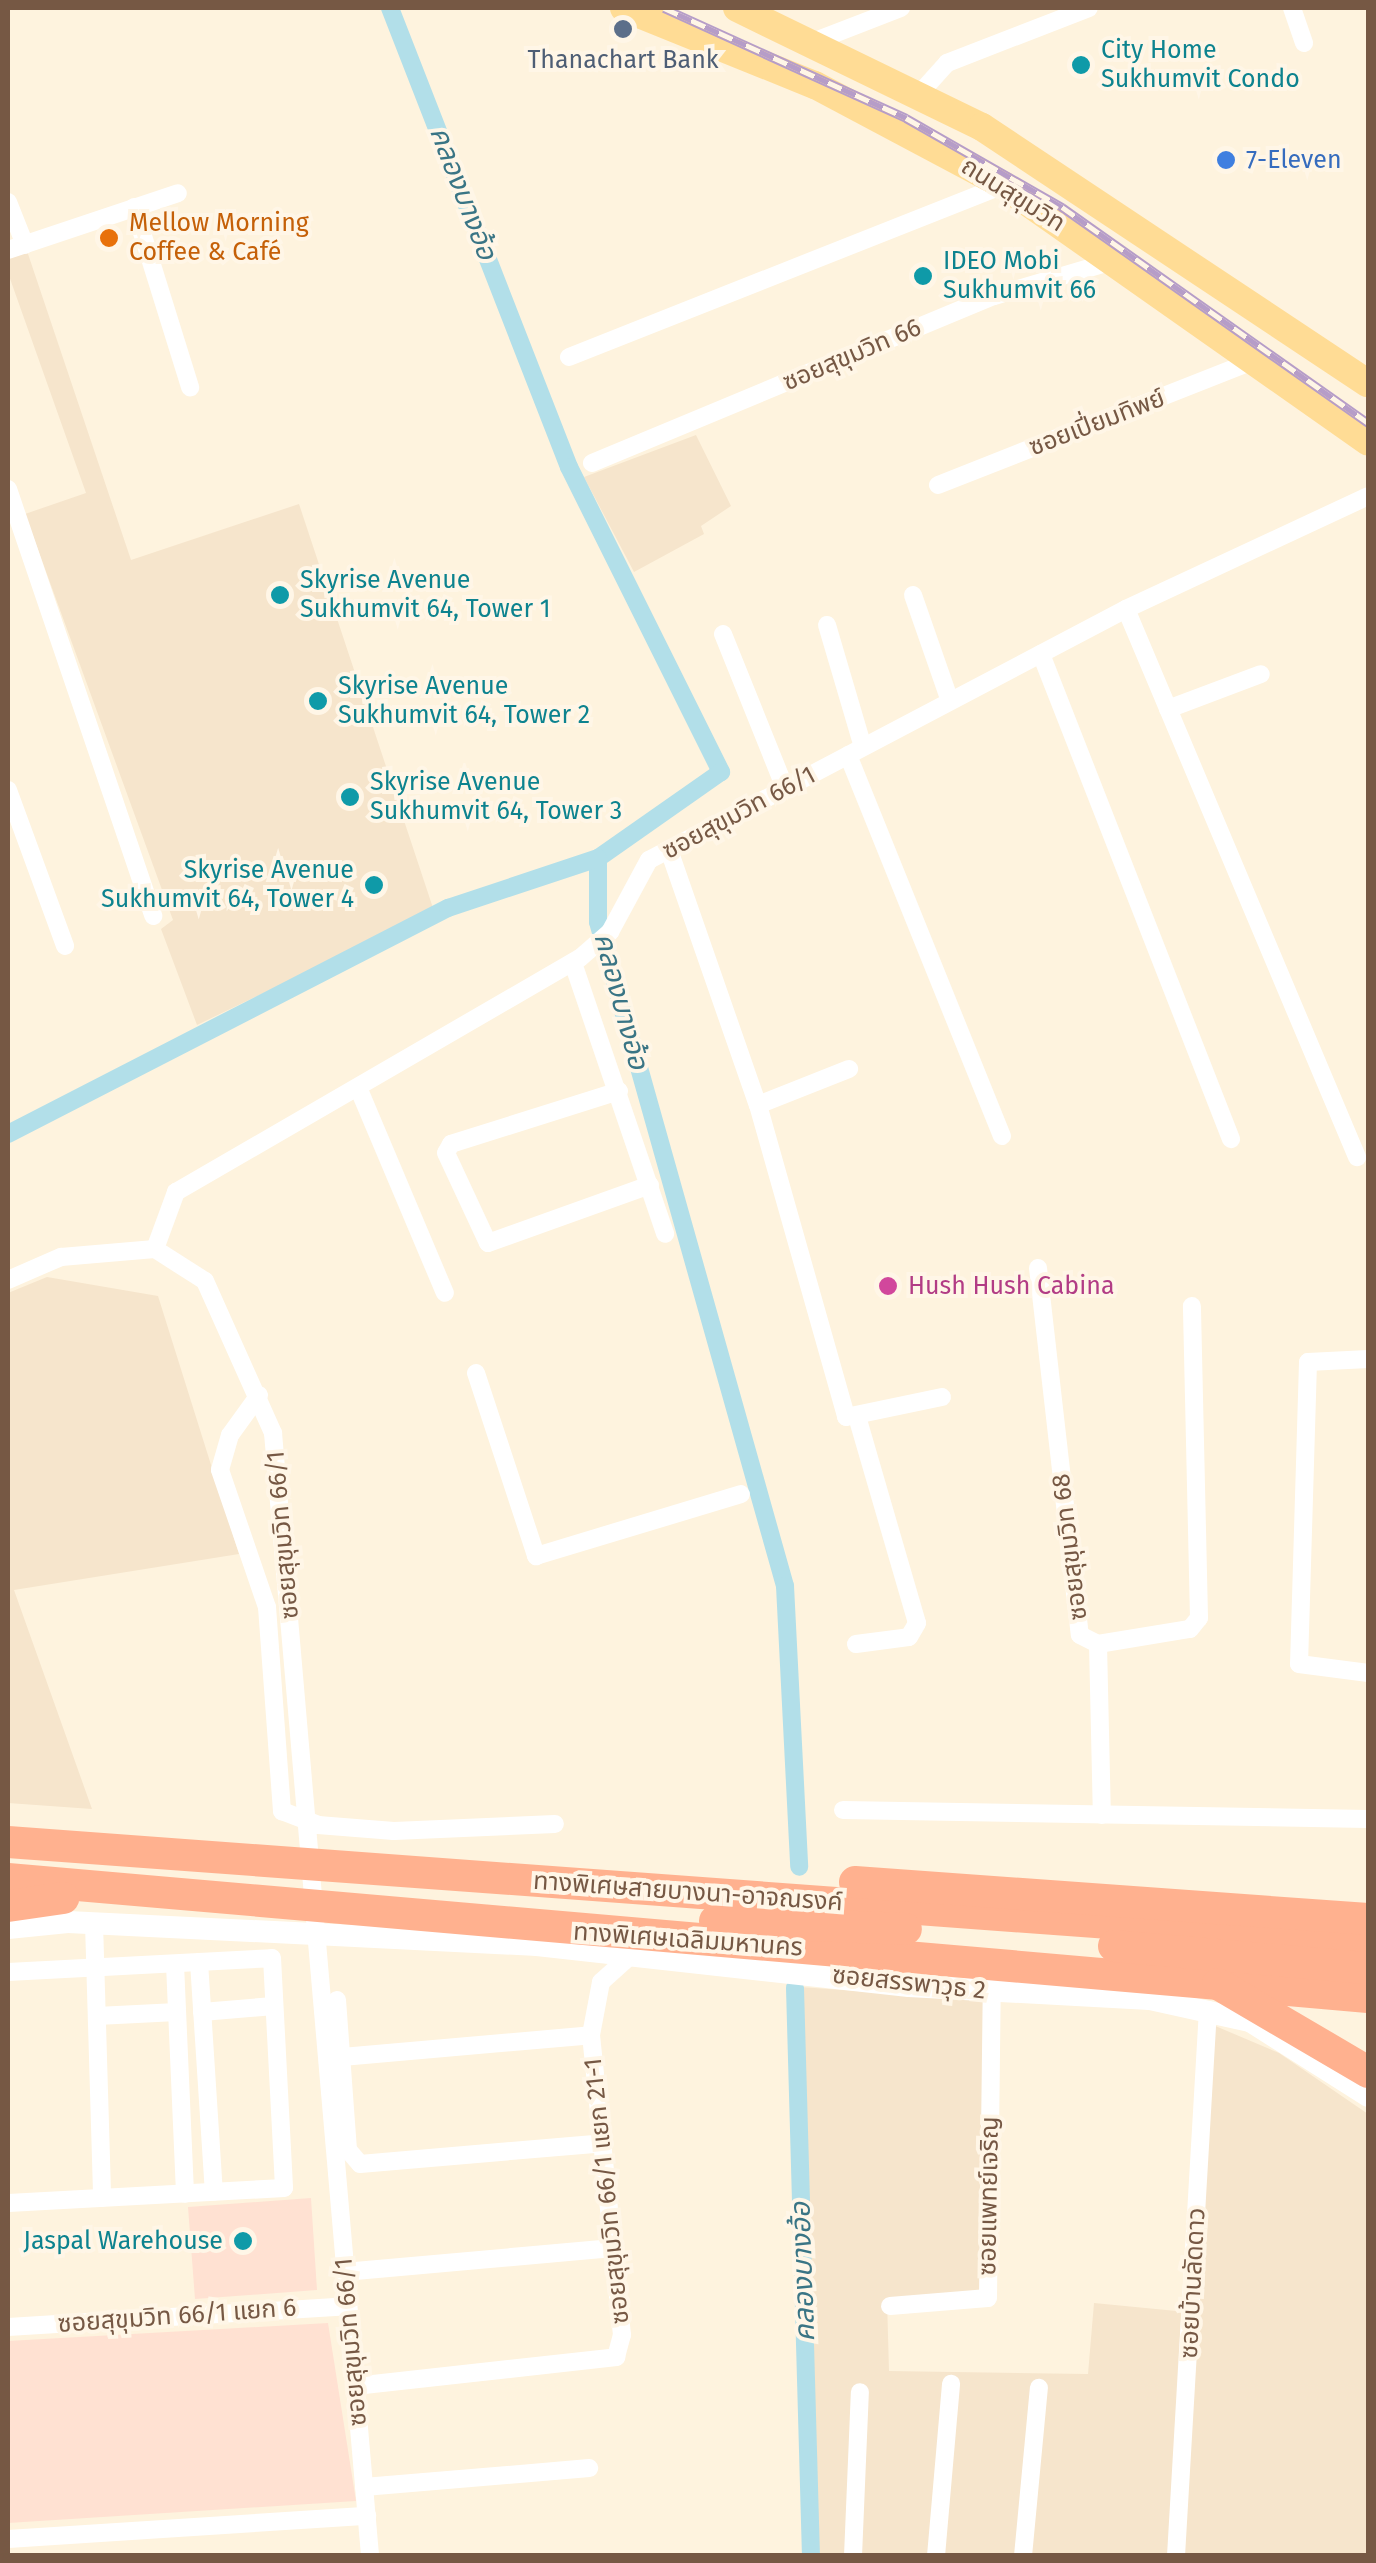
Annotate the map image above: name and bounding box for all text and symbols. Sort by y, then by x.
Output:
marker: Thanachart Bank [612,18,634,40]
place label: City Home Sukhumvit Condo [1101,36,1300,95]
place label: Thanachart Bank [527,45,719,75]
marker: City Home Sukhumvit Condo [1070,54,1092,76]
water label: คลองบางอ้อ [422,122,504,264]
place label: 7-Eleven [1246,145,1342,175]
marker: 7-Eleven [1215,149,1237,171]
street label: ถนนสุขุมวิท [956,151,1070,239]
place label: Mellow Morning Coffee & Café [129,209,309,268]
marker: Mellow Morning Coffee & Café [98,227,120,249]
place label: IDEO Mobi Sukhumvit 66 [943,247,1096,306]
marker: IDEO Mobi Sukhumvit 66 [912,265,934,287]
street label: ซอยสุขุมวิท 66 [778,312,926,398]
street label: ซอยเปี่ยมทิพย์ [1025,383,1169,463]
place label: Skyrise Avenue Sukhumvit 64, Tower 1 [300,566,550,625]
marker: Skyrise Avenue Sukhumvit 64, Tower 1 [269,584,291,606]
place label: Skyrise Avenue Sukhumvit 64, Tower 2 [338,672,590,731]
marker: Skyrise Avenue Sukhumvit 64, Tower 2 [307,690,329,712]
street label: ซอยสุขุมวิท 66/1 [657,760,821,866]
place label: Skyrise Avenue Sukhumvit 64, Tower 3 [370,768,622,827]
marker: Skyrise Avenue Sukhumvit 64, Tower 3 [339,786,361,808]
place label: Skyrise Avenue Sukhumvit 64, Tower 4 [101,856,354,915]
marker: Skyrise Avenue Sukhumvit 64, Tower 4 [363,874,385,896]
water label: คลองบางอ้อ [587,929,655,1073]
place label: Hush Hush Cabina [908,1271,1114,1301]
marker: Hush Hush Cabina [877,1275,899,1297]
street label: ซอยสุขุมวิท 66/1 [261,1449,305,1621]
street label: ซอยสุขุมวิท 68 [1046,1472,1094,1622]
street label: ทางพิเศษสายบางนา-อาจณรงค์ [532,1866,844,1918]
street label: ทางพิเศษเฉลิมมหานคร [572,1917,804,1963]
street label: ซอยสรรพาวุธ 2 [831,1960,987,2006]
street label: ซอยสุขุมวิท 66/1 แยก 21-1 [578,2057,636,2325]
street label: ซอยแพทย์เจริญ [973,2116,1005,2276]
water label: คลองบางอ้อ [784,2202,822,2342]
street label: ซอยบ้านลัดดาว [1174,2207,1212,2359]
place label: Jaspal Warehouse [23,2226,223,2256]
marker: Jaspal Warehouse [232,2230,254,2252]
street label: ซอยสุขุมวิท 66/1 [329,2256,373,2428]
street label: ซอยสุขุมวิท 66/1 แยก 6 [57,2293,297,2339]

